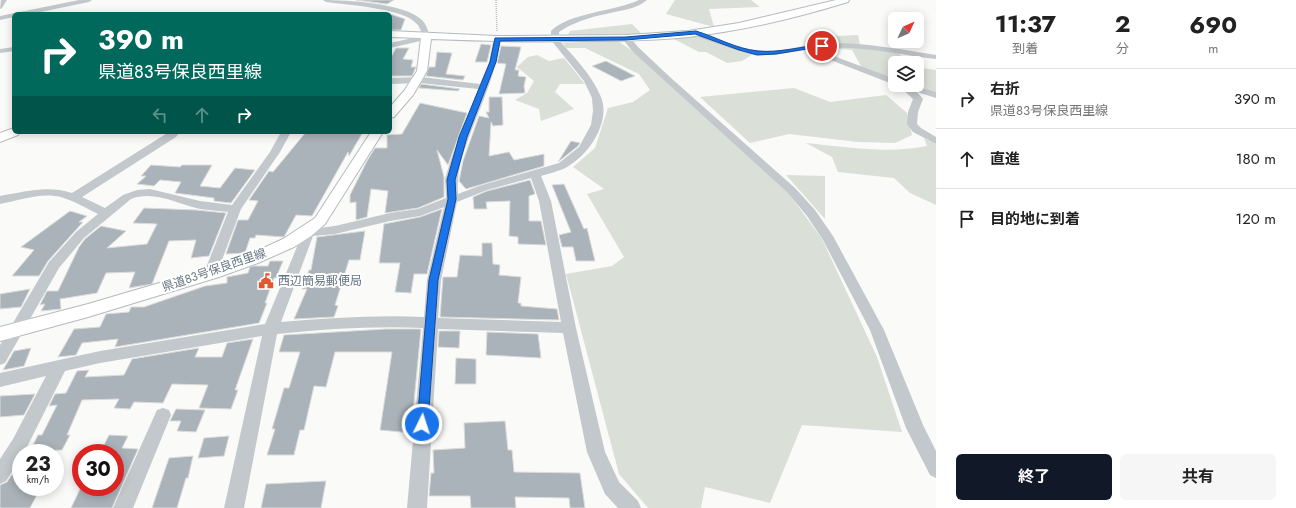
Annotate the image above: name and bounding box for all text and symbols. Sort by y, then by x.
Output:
text: 11:37 [995,6,1056,41]
text: 2 [1115,6,1130,41]
text: 690 [1189,7,1237,42]
north arrow [888,12,924,48]
map controls [888,12,924,92]
text: 390 m [98,19,184,60]
icon: right [32,28,84,80]
pin [805,29,839,63]
icon: arrive [811,35,833,57]
text: 到着 [1012,39,1038,58]
text: 分 [1116,39,1129,58]
text: m [1208,39,1218,58]
button: layers [888,56,924,92]
text: 県道83号保良西里線 [98,59,262,85]
text: 右折 [990,78,1020,100]
icon: right [956,88,978,110]
text: 390 m [1234,88,1276,110]
text: 県道83号保良西里線 [990,101,1108,120]
icon: left [149,104,171,126]
icon: ahead [191,104,213,126]
icon: right [233,104,255,126]
icon: ahead [956,148,978,170]
text: 直進 [990,148,1020,170]
text: 180 m [1236,148,1276,170]
icon: arrive [956,208,978,230]
text: 目的地に到着 [990,208,1080,230]
text: 120 m [1236,208,1276,230]
street label: 県道83号保良西里線 [159,244,269,296]
public building icon: 西辺簡易郵便局 [257,272,275,290]
place label: 西辺簡易郵便局 [278,272,362,290]
position arrow [401,403,443,445]
speed limit sign: 30 [72,444,124,496]
text: 23 [25,450,51,479]
button: 終了 [956,454,1112,500]
button: 共有 [1120,454,1276,500]
text: km/h [27,472,49,487]

